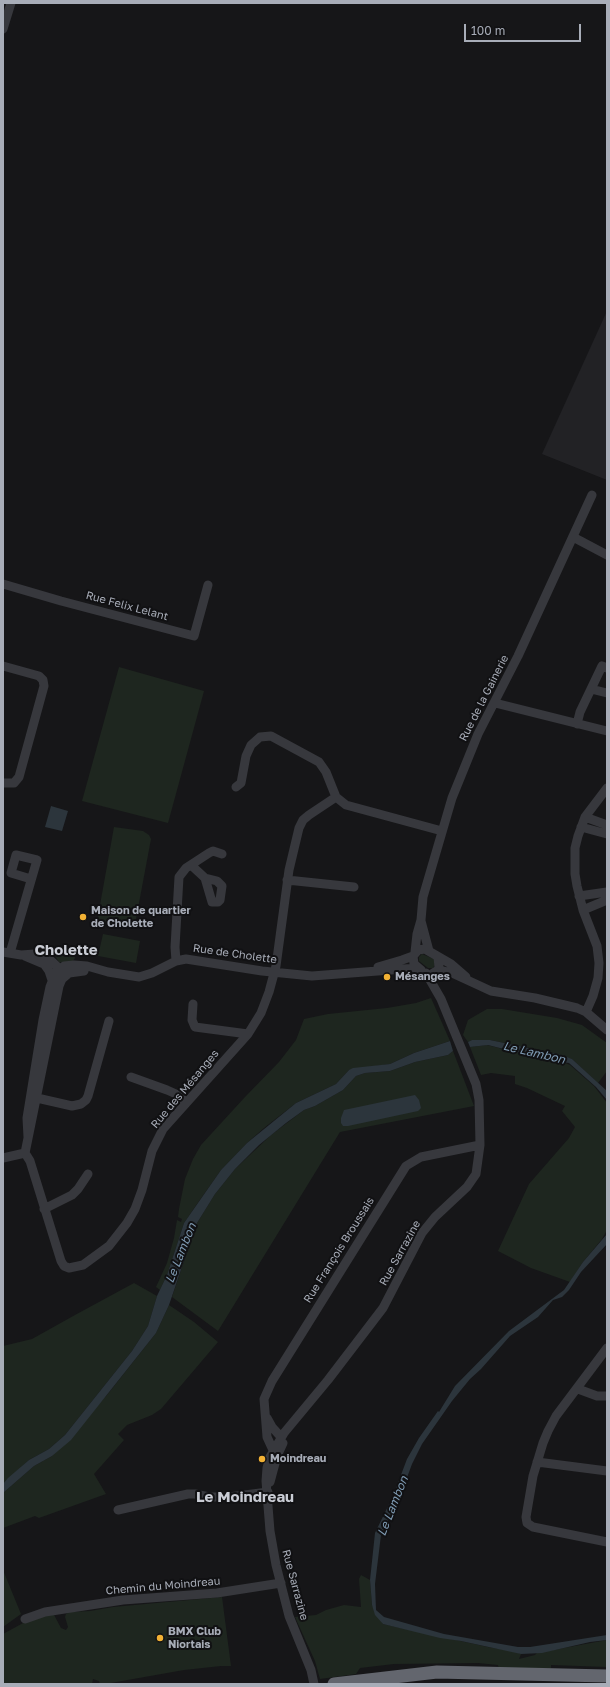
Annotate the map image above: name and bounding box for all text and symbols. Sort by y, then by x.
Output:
scale bar [466,16,583,42]
text: 100 m [471,23,505,38]
street label: Rue Felix Lelant [85,589,169,623]
street label: Rue de la Gainerie [457,653,511,743]
place label: Maison de quartier de Cholette [91,904,191,930]
marker: Maison de quartier de Cholette [78,912,88,922]
district label: Cholette [34,941,98,959]
street label: Rue de Cholette [192,942,278,966]
place label: Mésanges [395,970,450,984]
marker: Mésanges [382,972,392,982]
water label: Le Lambon [502,1039,566,1067]
street label: Rue des Mésanges [148,1047,222,1131]
street label: Rue François Broussais [301,1195,377,1305]
street label: Rue Sarrazine [377,1218,423,1288]
water label: Le Lambon [163,1221,199,1285]
place label: Moindreau [270,1452,326,1466]
marker: Moindreau [257,1454,267,1464]
water label: Le Lambon [375,1474,411,1538]
district label: Le Moindreau [196,1488,294,1506]
street label: Rue Sarrazine [279,1548,311,1622]
street label: Chemin du Moindreau [105,1574,221,1598]
place label: BMX Club Niortais [168,1625,221,1651]
marker: BMX Club Niortais [155,1633,165,1643]

